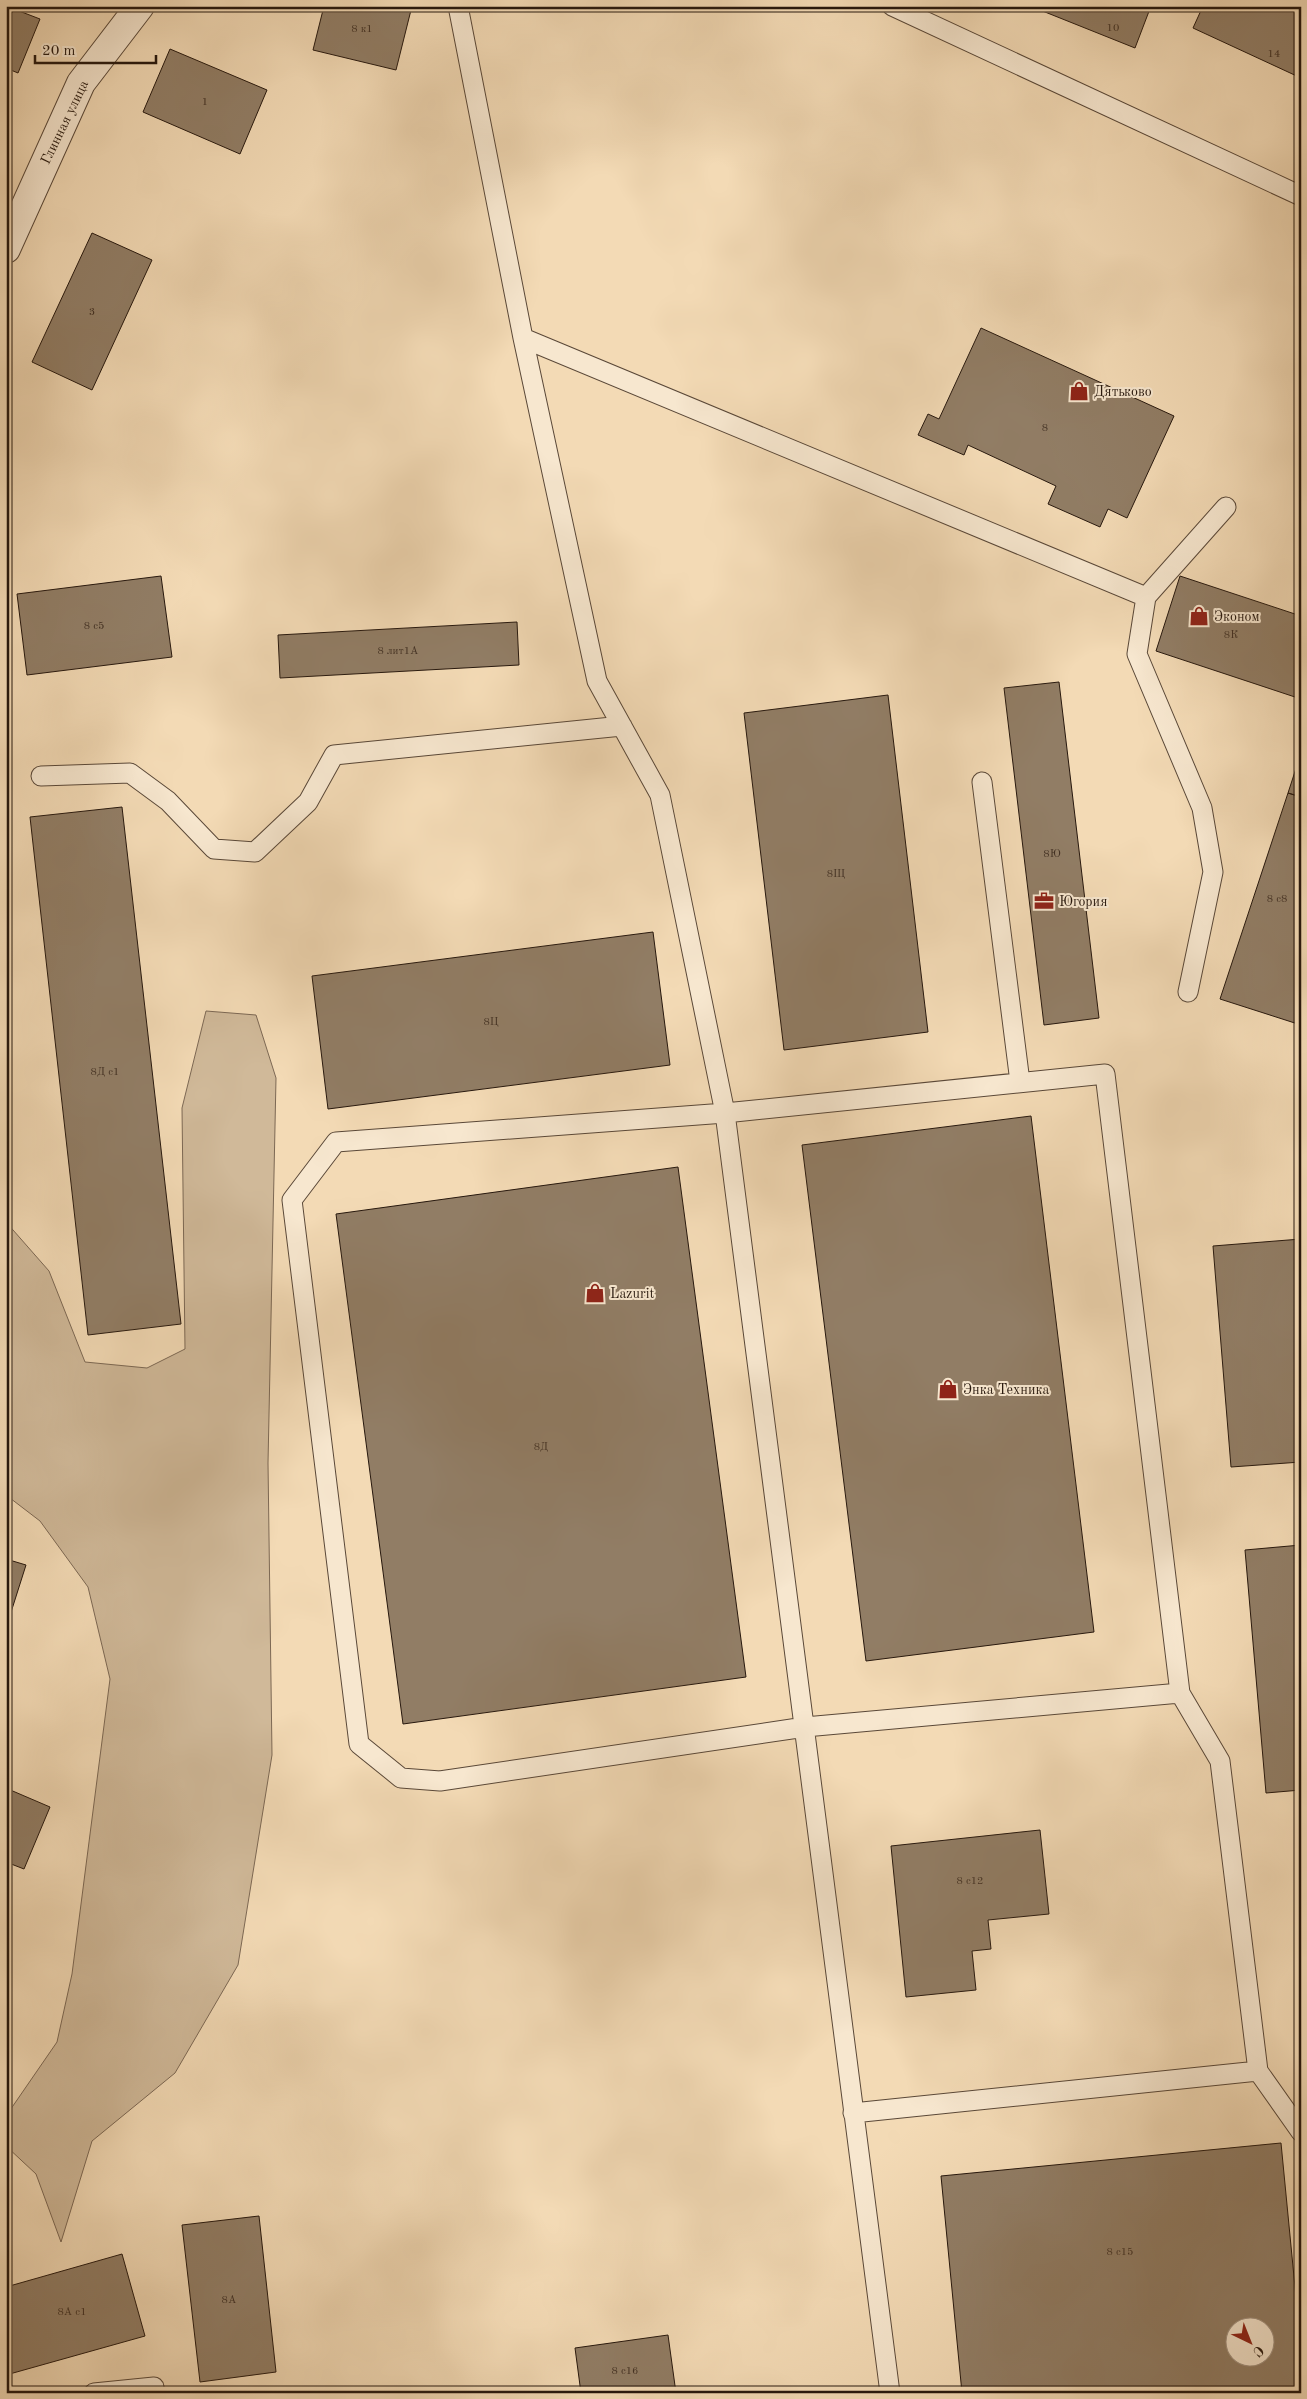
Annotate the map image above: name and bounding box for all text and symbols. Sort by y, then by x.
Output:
house number: 10 [1107,23,1119,34]
house number: 8 к1 [351,24,373,35]
scale bar [35,32,156,64]
text: 20 m [42,44,76,59]
house number: 14 [1268,49,1280,60]
street label: Глинная улица [39,78,91,167]
house number: 1 [202,97,208,108]
house number: 3 [89,307,95,318]
shop icon: Дятьково [1068,380,1090,402]
place label: Дятьково [1094,385,1152,399]
house number: 8 [1042,423,1048,434]
shop icon: Эконом [1188,605,1210,627]
place label: Эконом [1214,610,1260,624]
house number: 8 с5 [84,621,104,632]
house number: 8К [1224,630,1238,641]
house number: 8 лит1А [378,646,419,657]
house number: 8Ю [1043,849,1061,860]
house number: 8Щ [827,869,845,880]
office icon: Югория [1033,890,1055,912]
house number: 8 с8 [1267,894,1287,905]
place label: Югория [1059,895,1107,909]
house number: 8Ц [483,1017,499,1028]
house number: 8Д с1 [91,1067,119,1078]
shop icon: Lazurit [584,1282,606,1304]
place label: Lazurit [610,1287,654,1301]
shop icon: Энка Техника [937,1378,959,1400]
place label: Энка Техника [963,1383,1049,1397]
house number: 8Д [534,1442,548,1453]
house number: 8 с12 [956,1876,984,1887]
house number: 8 с15 [1106,2247,1134,2258]
house number: 8А [222,2295,237,2306]
house number: 8А с1 [57,2307,87,2318]
north arrow [1224,2316,1274,2366]
text: С [1250,2343,1266,2359]
house number: 8 с16 [611,2366,639,2377]

